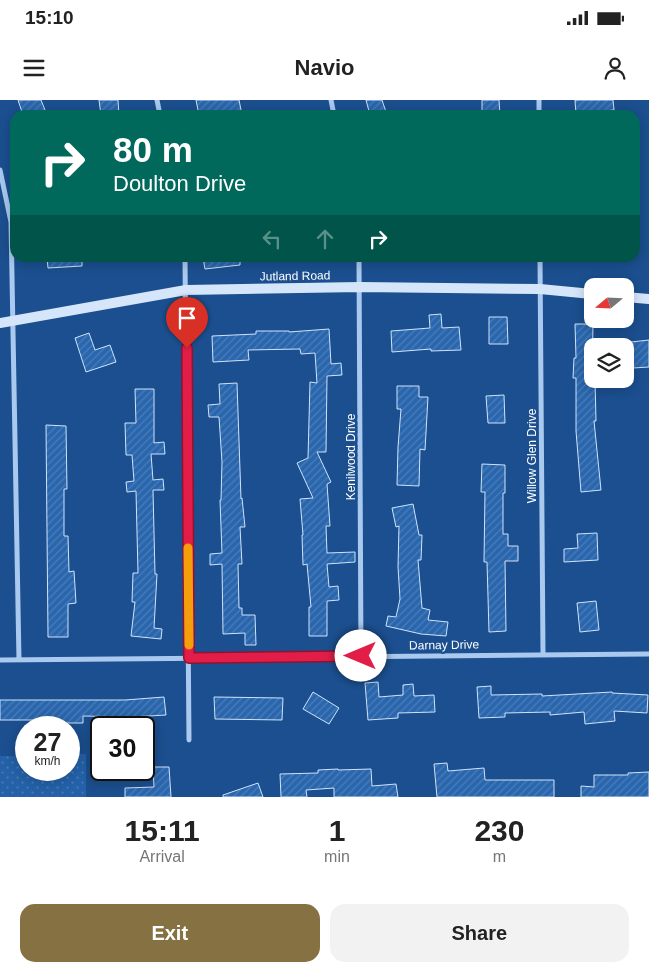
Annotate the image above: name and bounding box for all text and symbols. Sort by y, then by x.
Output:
text: 15:10 [25,7,74,28]
icon: menu [20,54,48,82]
icon: person [601,54,629,82]
text: Navio [295,55,354,80]
icon: right [30,130,95,195]
text: 80 m [113,130,193,169]
text: Doulton Drive [113,171,246,196]
icon: left [258,225,286,253]
icon: ahead [311,225,339,253]
icon: right [364,225,392,253]
street label: Jutland Road [260,268,330,284]
north arrow [584,278,634,328]
map controls [584,278,634,388]
pin [166,297,208,348]
icon: arrive [173,304,201,332]
button: layers [584,338,634,388]
street label: Willow Glen Drive [525,408,539,503]
street label: Kenilwood Drive [344,413,358,500]
position arrow [334,629,386,681]
street label: Darnay Drive [409,637,479,653]
speed limit sign: 30 [90,716,155,781]
text: 27 [34,728,61,756]
text: km/h [34,754,61,768]
text: 15:11 [125,814,200,847]
text: 1 [329,814,345,847]
text: 230 [474,814,524,847]
text: Arrival [139,848,185,865]
text: min [324,848,350,865]
text: m [493,848,506,865]
button: Exit [20,904,320,962]
button: Share [330,904,629,962]

